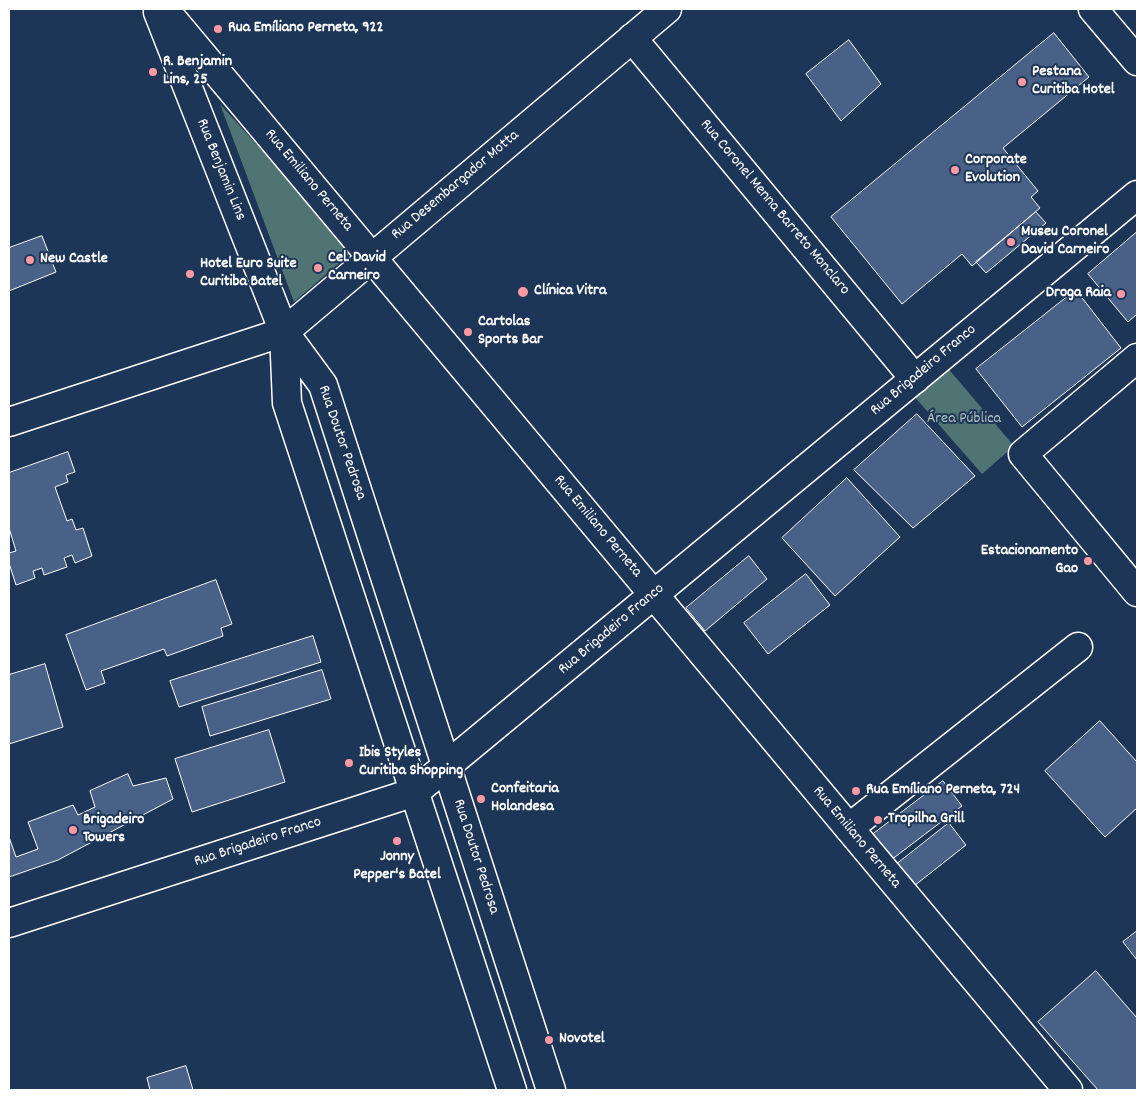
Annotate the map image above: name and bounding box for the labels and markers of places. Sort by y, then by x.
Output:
place label: Rua Emíliano Perneta, 922 [228,19,384,39]
marker: Rua Emíliano Perneta, 922 [212,23,224,35]
place label: R. Benjamin Lins, 25 [163,53,232,91]
place label: Pestana Curitiba Hotel [1032,63,1115,101]
marker: R. Benjamin Lins, 25 [147,66,159,78]
marker: Pestana Curitiba Hotel [1016,76,1028,88]
place label: Corporate Evolution [965,151,1027,189]
marker: Corporate Evolution [949,164,961,176]
place label: Museu Coronel David Carneiro [1021,223,1109,261]
marker: Museu Coronel David Carneiro [1005,236,1017,248]
place label: Cel. David Carneiro [328,249,386,287]
place label: New Castle [40,250,108,270]
marker: New Castle [24,254,36,266]
place label: Hotel Euro Suite Curitiba Batel [200,255,296,293]
marker: Cel. David Carneiro [312,262,324,274]
marker: Hotel Euro Suite Curitiba Batel [184,268,196,280]
place label: Clínica Vitra [534,282,607,302]
place label: Droga Raia [1046,284,1111,304]
marker: Clínica Vitra [516,285,530,299]
marker: Droga Raia [1115,288,1127,300]
place label: Cartolas Sports Bar [478,313,543,351]
marker: Cartolas Sports Bar [462,326,474,338]
place label: Estacionamento Gao [981,542,1078,580]
marker: Estacionamento Gao [1082,555,1094,567]
place label: Ibis Styles Curitiba Shopping [359,744,463,782]
marker: Ibis Styles Curitiba Shopping [343,757,355,769]
place label: Confeitaria Holandesa [491,780,559,818]
place label: Rua Emíliano Perneta, 724 [866,781,1020,801]
marker: Rua Emíliano Perneta, 724 [850,785,862,797]
marker: Confeitaria Holandesa [475,793,487,805]
place label: Tropilha Grill [888,810,965,830]
place label: Brigadeiro Towers [83,811,144,849]
marker: Tropilha Grill [872,814,884,826]
marker: Brigadeiro Towers [67,824,79,836]
marker: Jonny Pepper's Batel [391,835,403,847]
place label: Jonny Pepper's Batel [353,848,441,886]
place label: Novotel [559,1030,605,1050]
marker: Novotel [543,1034,555,1046]

